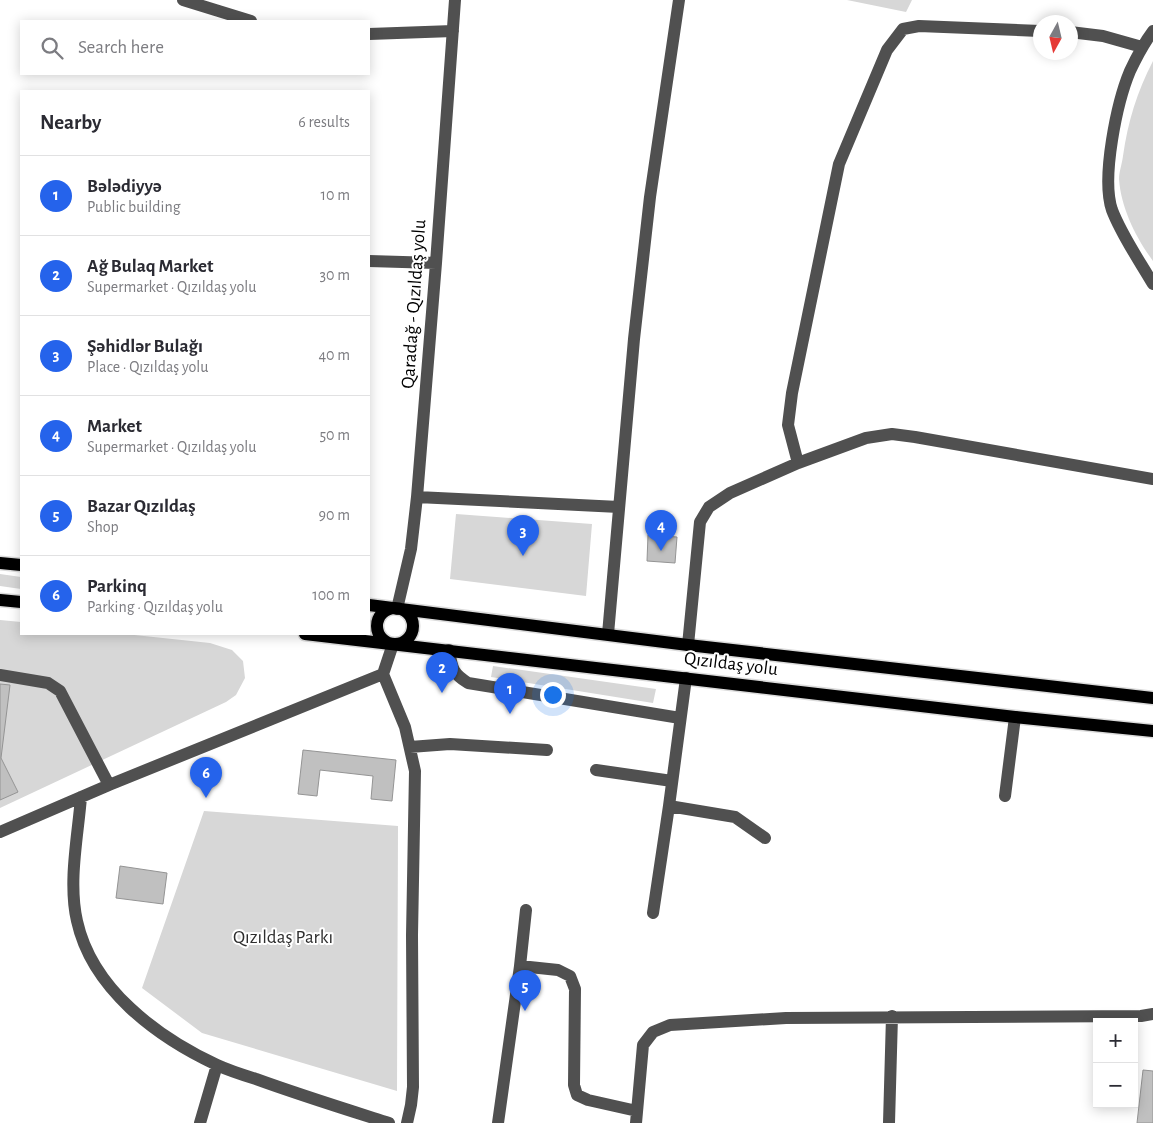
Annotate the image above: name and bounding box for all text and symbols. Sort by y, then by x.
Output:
north arrow [1033,15,1078,60]
search box [20,20,370,75]
icon: search [38,34,66,62]
text: Search here [78,38,164,57]
text: Nearby [40,112,101,133]
text: 6 results [298,114,350,130]
text: Bələdiyyə [87,177,162,196]
text: 1 [53,187,59,203]
text: 10 m [321,187,350,203]
text: Public building [87,199,181,215]
street label: Qaradağ - Qızıldaş yolu [399,218,429,389]
text: Ağ Bulaq Market [87,257,213,276]
text: 2 [52,267,60,283]
text: 30 m [320,267,350,283]
text: Supermarket · Qızıldaş yolu [87,279,256,295]
text: Şəhidlər Bulağı [87,337,203,356]
text: 3 [53,347,59,363]
text: 40 m [318,347,350,363]
text: Place · Qızıldaş yolu [87,359,208,375]
text: Market [87,417,142,436]
text: 4 [52,427,60,443]
text: 50 m [319,427,350,443]
text: Supermarket · Qızıldaş yolu [87,439,256,455]
text: Bazar Qızıldaş [87,497,195,516]
text: 5 [53,507,59,523]
text: 90 m [319,507,350,523]
pin: 4 [645,510,677,551]
pin: 3 [507,515,539,556]
text: Shop [87,519,119,535]
text: Parkinq [87,577,147,596]
text: 6 [52,587,60,603]
text: 100 m [312,587,350,603]
text: Parking · Qızıldaş yolu [87,599,223,615]
street label: Qızıldaş yolu [683,649,779,679]
pin: 2 [426,652,458,693]
pin: 1 [494,673,526,714]
your location [540,682,566,708]
pin: 6 [190,757,222,798]
park label: Qızıldaş Parkı [233,928,333,947]
pin: 5 [509,970,541,1011]
map controls [1093,1018,1138,1108]
button: + [1093,1018,1138,1063]
button: − [1093,1063,1138,1108]

